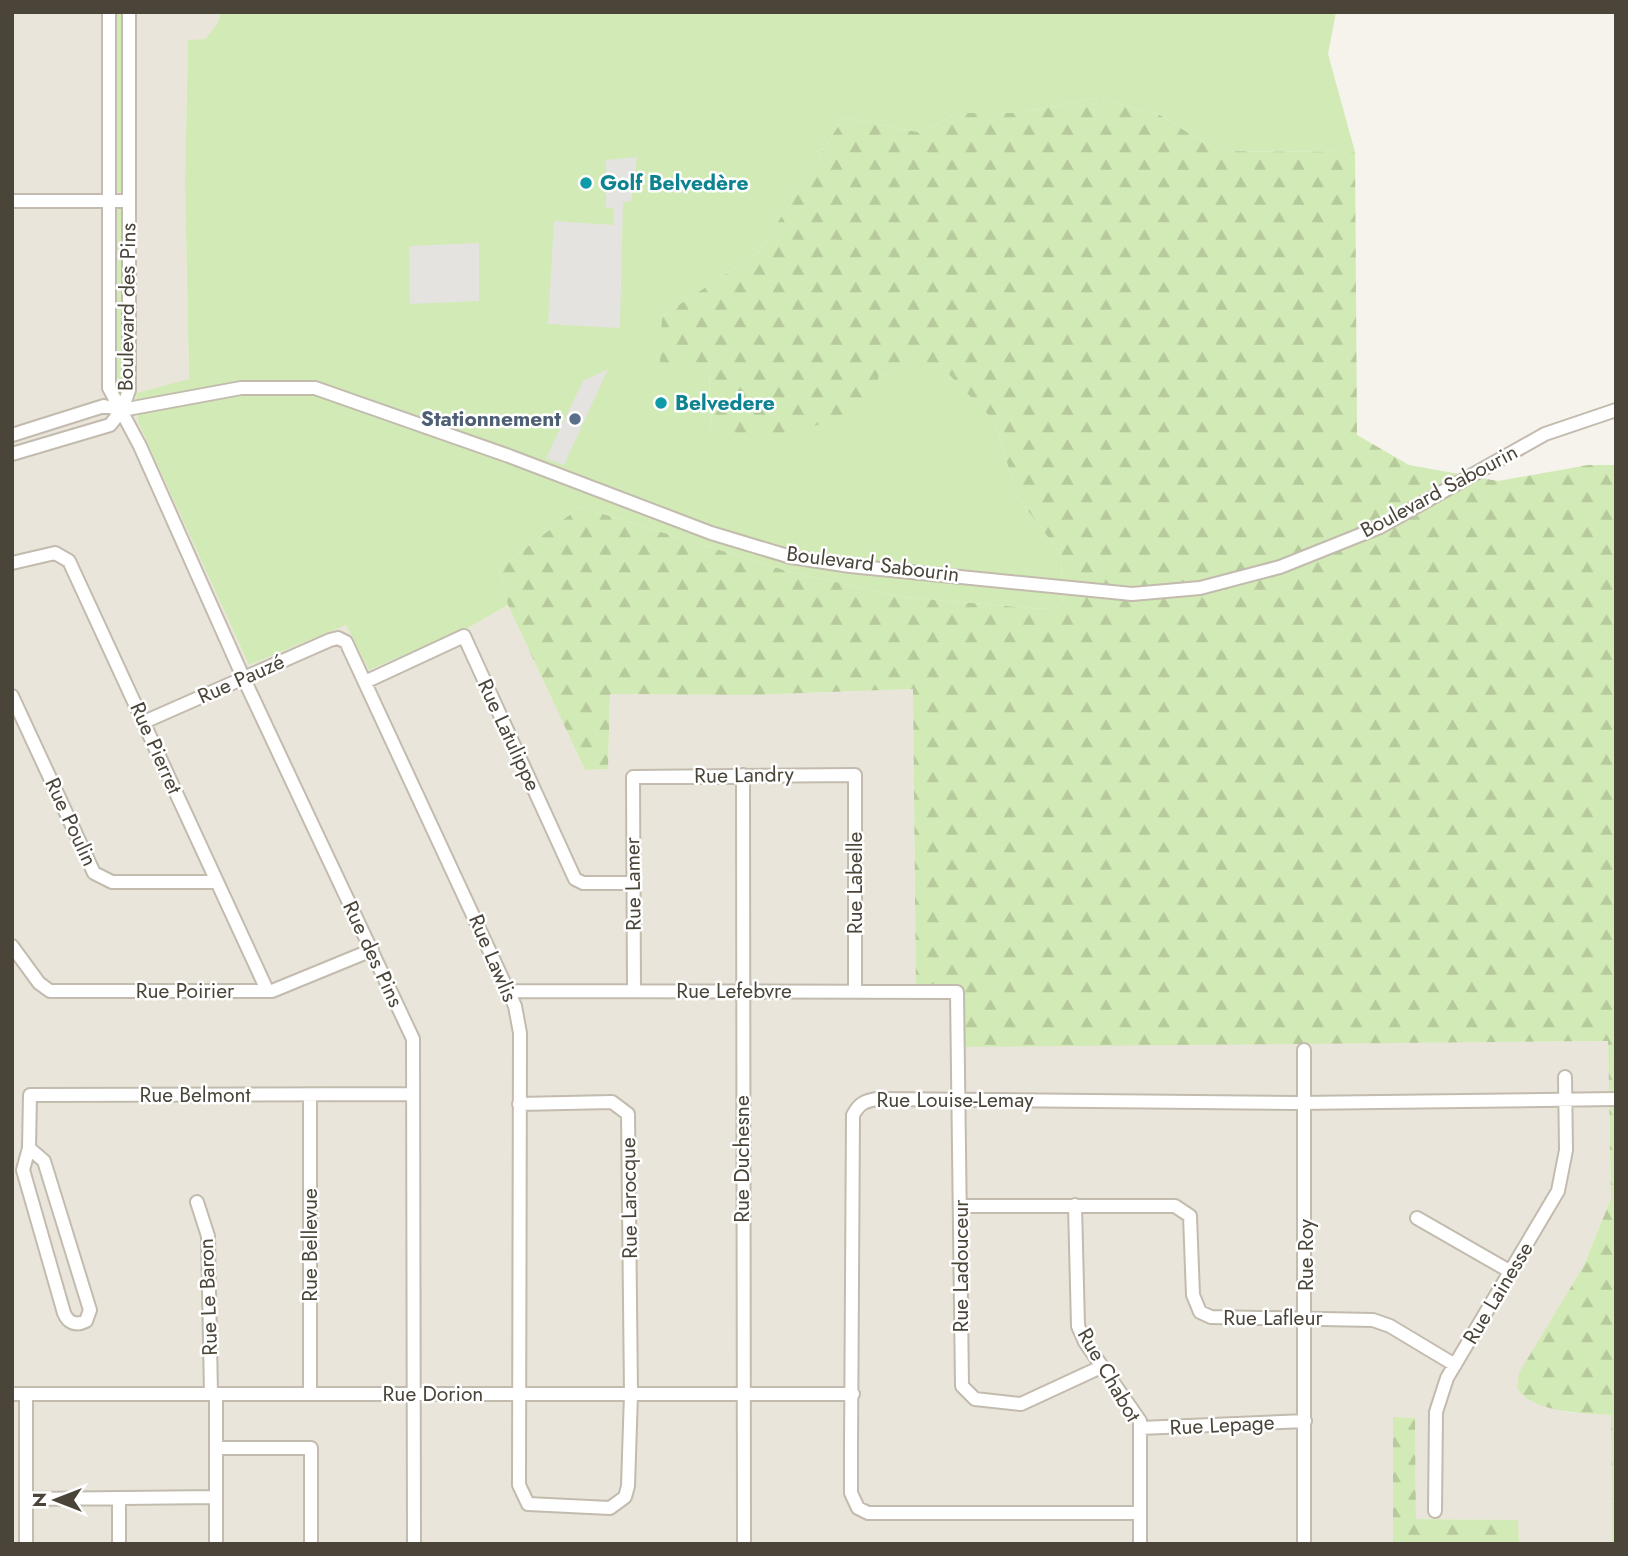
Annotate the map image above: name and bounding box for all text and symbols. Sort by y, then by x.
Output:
place label: Golf Belvedère [600,168,748,198]
marker: Golf Belvedère [578,175,594,191]
street label: Boulevard des Pins [111,223,143,391]
place label: Belvedere [675,388,775,418]
marker: Belvedere [653,395,669,411]
place label: Stationnement [421,404,561,434]
marker: Stationnement [567,411,583,427]
street label: Boulevard Sabourin [1355,437,1523,545]
street label: Boulevard Sabourin [785,539,961,589]
street label: Rue Pauzé [193,647,289,711]
street label: Rue Latulippe [470,674,548,796]
street label: Rue Pierret [122,697,190,799]
street label: Rue Landry [694,759,795,791]
street label: Rue Poulin [37,773,105,871]
street label: Rue Labelle [840,831,870,934]
street label: Rue Lamer [617,836,649,931]
street label: Rue des Pins [335,896,411,1012]
street label: Rue Lawlis [461,910,525,1006]
street label: Rue Poirier [136,976,235,1006]
street label: Rue Lefebvre [676,976,792,1006]
street label: Rue Belmont [139,1080,251,1110]
street label: Rue Louise-Lemay [877,1085,1034,1115]
street label: Rue Duchesne [727,1095,757,1223]
street label: Rue Larocque [613,1137,645,1259]
street label: Rue Bellevue [295,1188,325,1302]
street label: Rue Ladouceur [946,1199,976,1333]
street label: Rue Roy [1291,1218,1321,1291]
street label: Rue Lainesse [1456,1236,1540,1350]
street label: Rue Le Baron [191,1238,225,1356]
street label: Rue Lafleur [1223,1303,1323,1333]
street label: Rue Chabot [1070,1323,1148,1427]
street label: Rue Dorion [383,1379,483,1409]
street label: Rue Lepage [1169,1407,1275,1443]
north arrow [21,1465,91,1535]
text: N [26,1492,53,1508]

